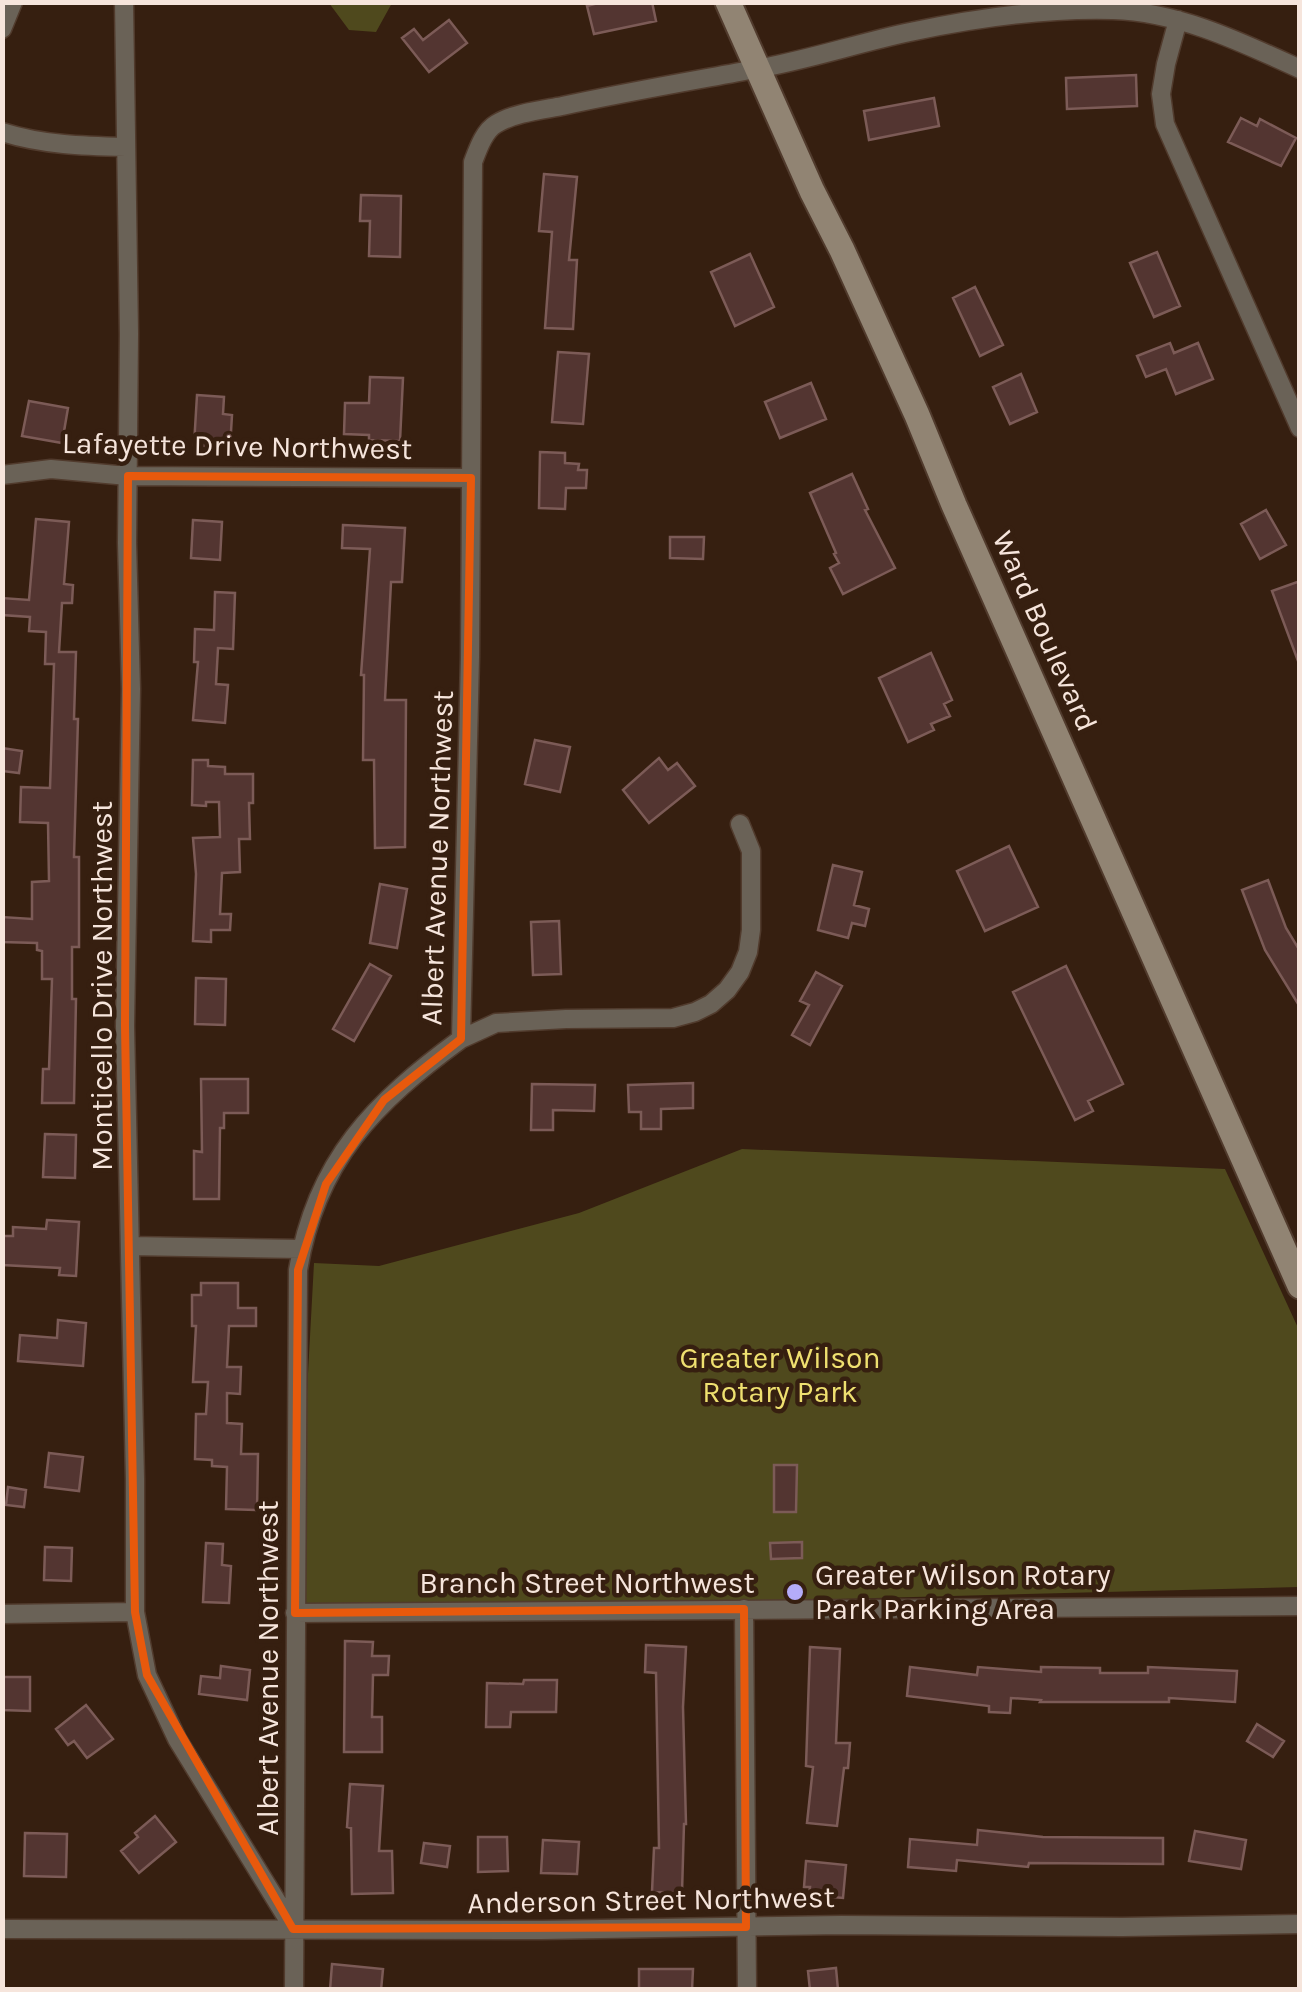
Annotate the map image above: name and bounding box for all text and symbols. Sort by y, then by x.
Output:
street label: Lafayette Drive Northwest [62,425,412,467]
street label: Ward Boulevard [985,525,1105,737]
street label: Albert Avenue Northwest [413,690,461,1026]
street label: Monticello Drive Northwest [84,801,120,1171]
park label: Greater Wilson Rotary Park [679,1340,881,1410]
street label: Albert Avenue Northwest [250,1500,286,1836]
place label: Greater Wilson Rotary Park Parking Area [815,1557,1111,1627]
street label: Branch Street Northwest [419,1565,755,1601]
marker: Greater Wilson Rotary Park Parking Area [784,1581,806,1603]
street label: Anderson Street Northwest [467,1879,835,1921]

